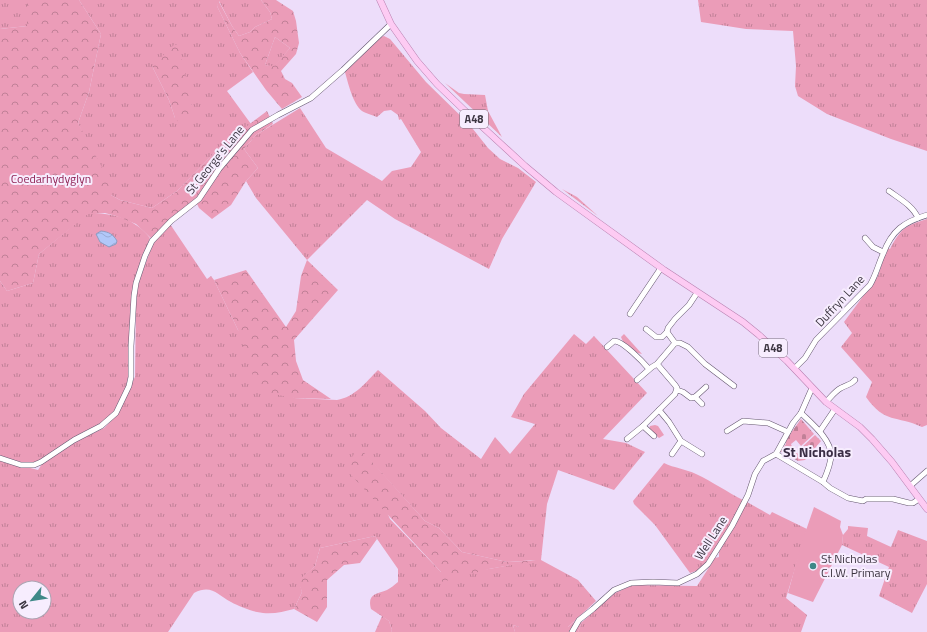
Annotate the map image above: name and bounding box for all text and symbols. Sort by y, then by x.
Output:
road number: A48 [460,110,488,128]
street label: St George's Lane [181,121,248,198]
park label: Coedarhydyglyn [11,169,91,188]
street label: Duffryn Lane [810,270,869,331]
road number: A48 [759,339,787,357]
district label: St Nicholas [783,441,851,462]
street label: Well Lane [689,512,732,563]
place label: St Nicholas C.I.W. Primary [821,549,891,582]
marker: St Nicholas C.I.W. Primary [808,561,818,571]
north arrow [12,580,52,620]
text: N [15,598,32,612]

